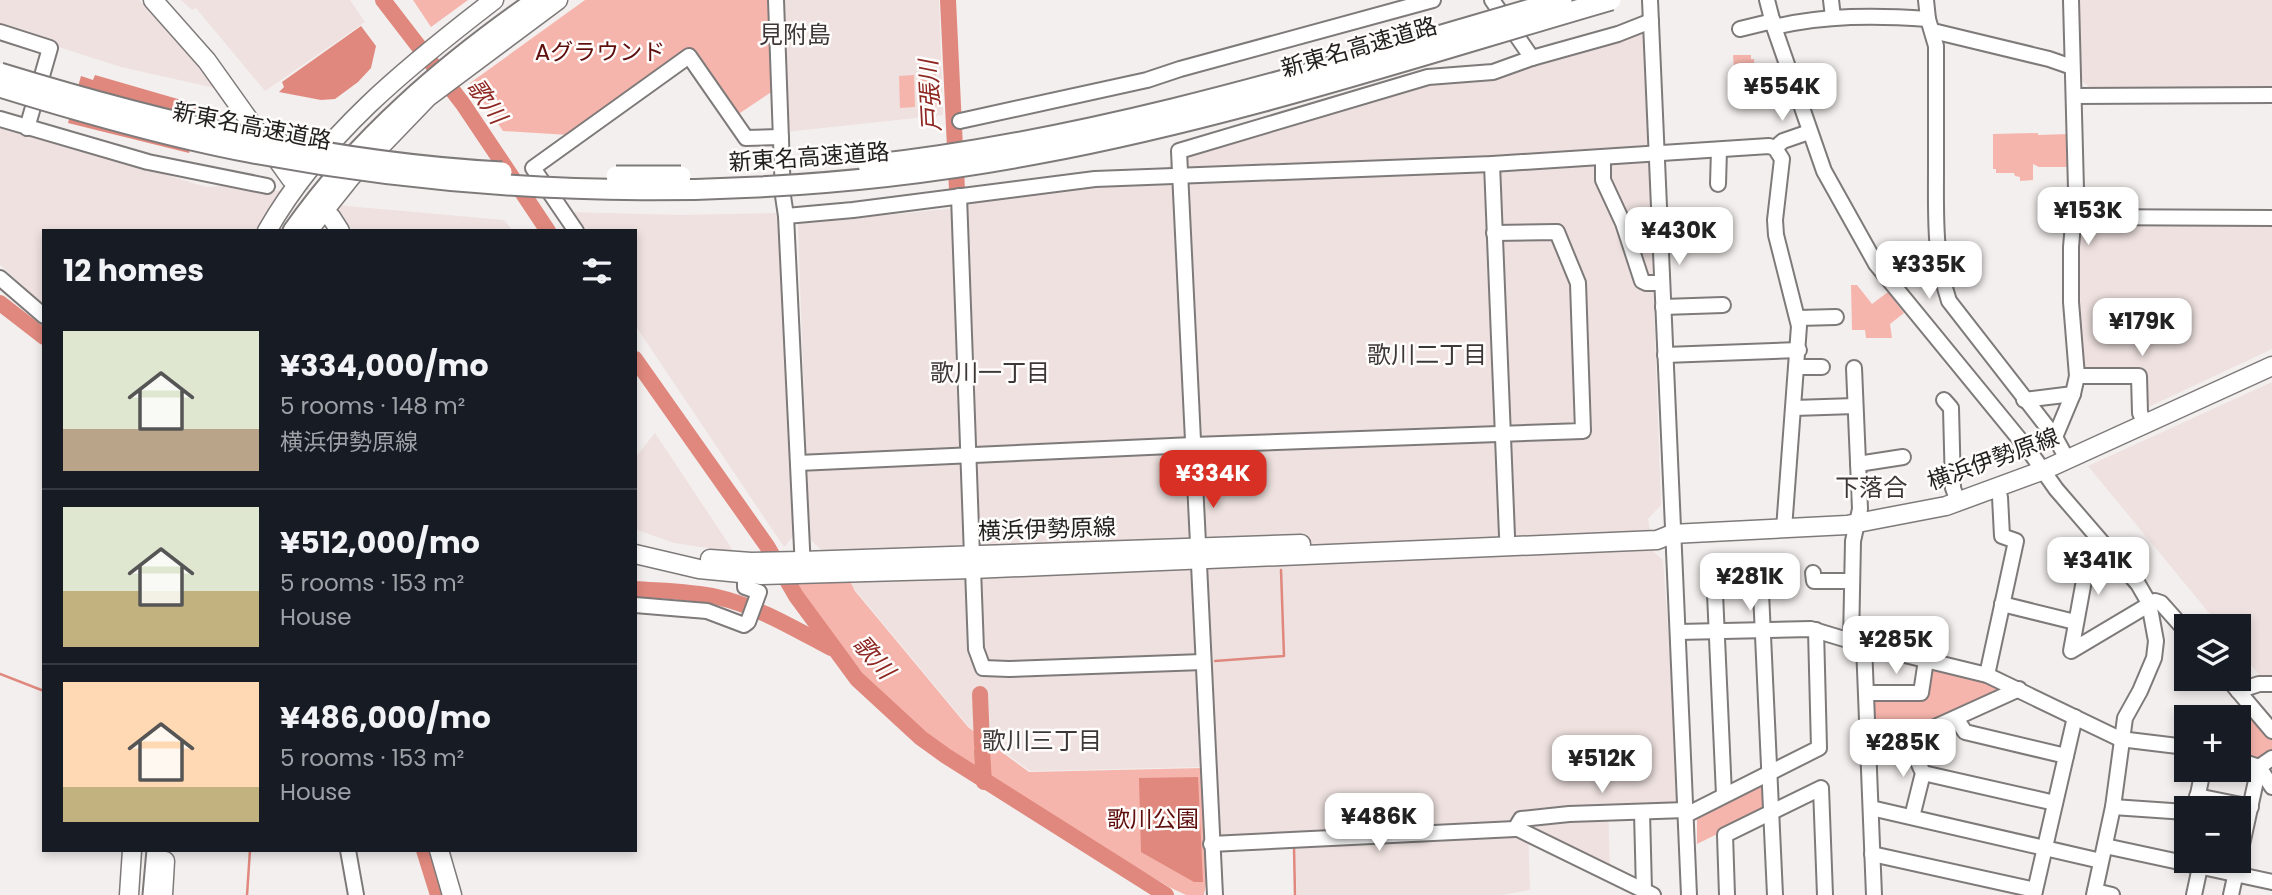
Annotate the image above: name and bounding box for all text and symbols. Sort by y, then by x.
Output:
street label: 新東名高速道路 [1277,9,1441,85]
district label: 見附島 [759,18,831,51]
park label: Aグラウンド [535,36,665,68]
water label: 戸張川 [911,56,948,133]
pin: ¥554K [1733,64,1831,123]
text: ¥554K [1744,70,1820,102]
water label: 歌川 [460,72,516,133]
street label: 新東名高速道路 [170,95,334,157]
street label: 新東名高速道路 [728,135,890,179]
pin: ¥153K [2039,188,2137,247]
text: ¥153K [2054,194,2122,226]
pin: ¥430K [1630,208,1728,267]
text: ¥430K [1641,214,1717,246]
pin: ¥335K [1880,242,1978,301]
text: ¥335K [1892,248,1966,280]
text: 12 homes [63,249,204,292]
icon: filters [578,252,616,290]
pin: ¥179K [2093,298,2191,358]
text: ¥179K [2109,305,2175,337]
district label: 歌川二丁目 [1367,338,1487,371]
text: ¥334,000/mo [280,344,489,387]
district label: 歌川一丁目 [930,356,1050,389]
icon: home [119,359,203,443]
text: 5 rooms · 148 m² [280,390,465,422]
street label: 横浜伊勢原線 [1923,420,2063,498]
text: 横浜伊勢原線 [280,426,418,458]
pin: ¥334K [1164,450,1262,510]
text: ¥334K [1176,457,1250,489]
district label: 下落合 [1835,471,1907,504]
street label: 横浜伊勢原線 [977,511,1117,547]
text: ¥512,000/mo [280,521,480,564]
icon: home [119,535,203,619]
pin: ¥341K [2049,538,2147,597]
text: ¥341K [2063,544,2133,576]
pin: ¥281K [1701,554,1799,613]
text: ¥281K [1716,560,1784,592]
text: 5 rooms · 153 m² [280,567,464,599]
text: House [280,601,352,633]
map controls [2174,614,2251,873]
button: layers [2174,614,2251,691]
pin: ¥285K [1847,616,1945,676]
text: ¥285K [1859,623,1933,655]
water label: 歌川 [846,628,904,688]
text: ¥486,000/mo [280,696,491,739]
button: + [2174,705,2251,782]
icon: home [119,710,203,794]
pin: ¥285K [1854,720,1952,779]
district label: 歌川三丁目 [982,724,1102,757]
text: ¥285K [1866,726,1940,758]
pin: ¥512K [1553,736,1651,795]
text: 5 rooms · 153 m² [280,742,464,774]
text: ¥512K [1568,742,1636,774]
text: House [280,776,352,808]
pin: ¥486K [1330,794,1428,853]
button: − [2174,796,2251,873]
text: ¥486K [1341,800,1417,832]
park label: 歌川公園 [1107,803,1199,835]

